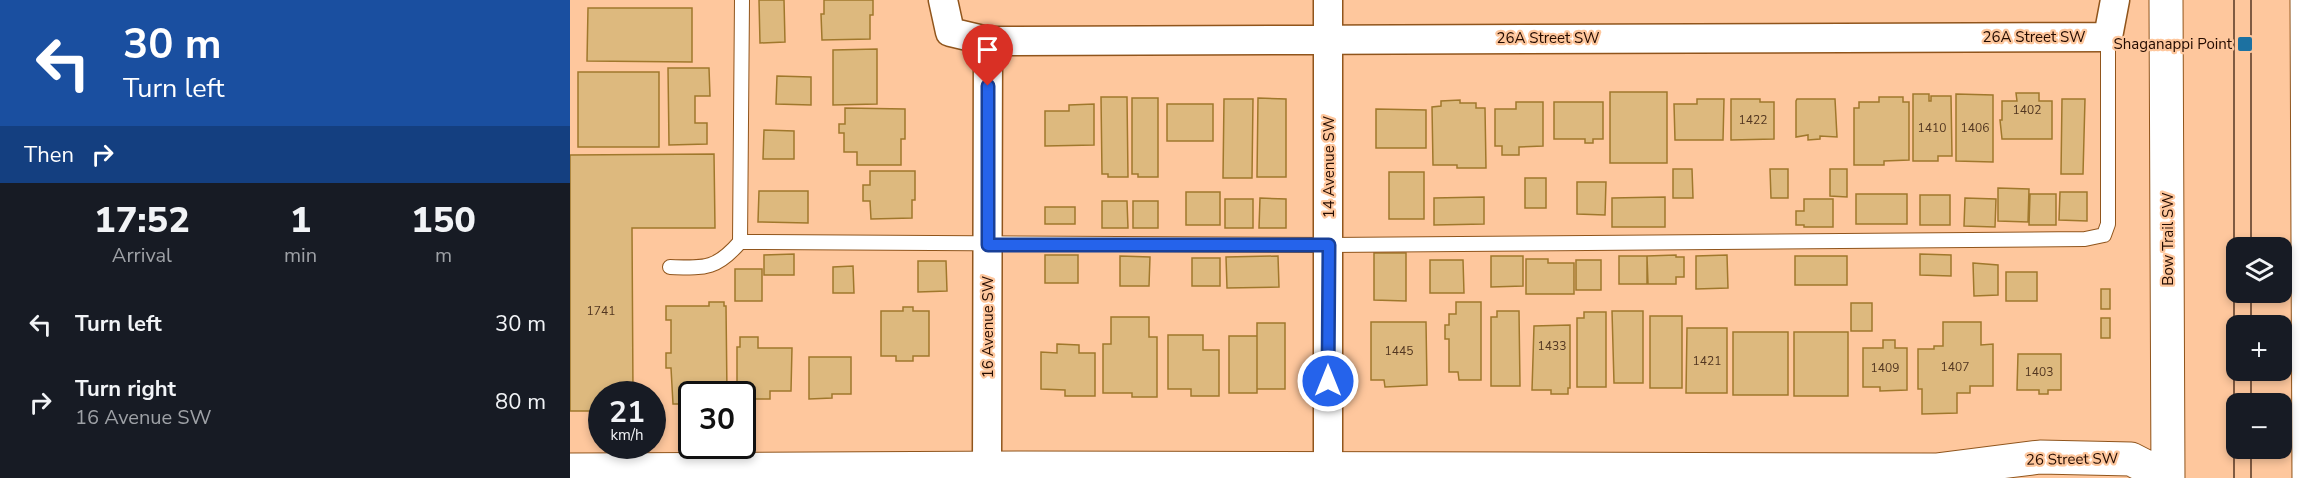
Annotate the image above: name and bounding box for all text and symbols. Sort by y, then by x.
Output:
text: 30 m [123,16,222,73]
icon: left [24,24,102,102]
pin [962,24,1013,86]
street label: 26A Street SW [1982,27,2086,47]
street label: 26A Street SW [1496,28,1600,48]
icon: arrive [971,33,1004,66]
place label: Shaganappi Point [2114,34,2233,54]
marker: Shaganappi Point [2236,35,2254,53]
text: Turn left [123,70,224,107]
house number: 1402 [2013,102,2041,118]
house number: 1422 [1739,112,1767,128]
street label: 14 Avenue SW [1319,115,1339,218]
house number: 1410 [1918,120,1946,136]
house number: 1406 [1961,120,1989,136]
icon: right [86,138,119,171]
text: Then [24,140,74,170]
street label: Bow Trail SW [2158,192,2178,286]
text: 17:52 [94,196,190,245]
text: 1 [290,196,311,245]
text: 150 [411,196,476,245]
map controls [2226,237,2292,459]
button: layers [2226,237,2292,303]
text: Arrival [112,242,172,269]
text: min [284,242,317,269]
text: m [435,242,452,269]
street label: 16 Avenue SW [978,275,998,378]
house number: 1741 [587,303,615,319]
icon: left [24,308,57,341]
text: Turn left [75,309,162,339]
text: 30 m [495,309,546,339]
button: + [2226,315,2292,381]
house number: 1433 [1538,338,1566,354]
house number: 1445 [1385,343,1413,359]
position arrow [1296,349,1360,413]
house number: 1421 [1693,353,1721,369]
house number: 1407 [1941,359,1969,375]
house number: 1409 [1871,360,1899,376]
house number: 1403 [2025,364,2053,380]
text: Turn right [75,374,176,404]
speed limit sign: 30 [678,381,756,459]
icon: right [24,386,57,419]
text: 80 m [495,387,546,417]
text: 21 [609,392,645,433]
button: − [2226,393,2292,459]
text: 16 Avenue SW [75,404,211,431]
text: km/h [610,425,644,445]
street label: 26 Street SW [2026,448,2119,470]

